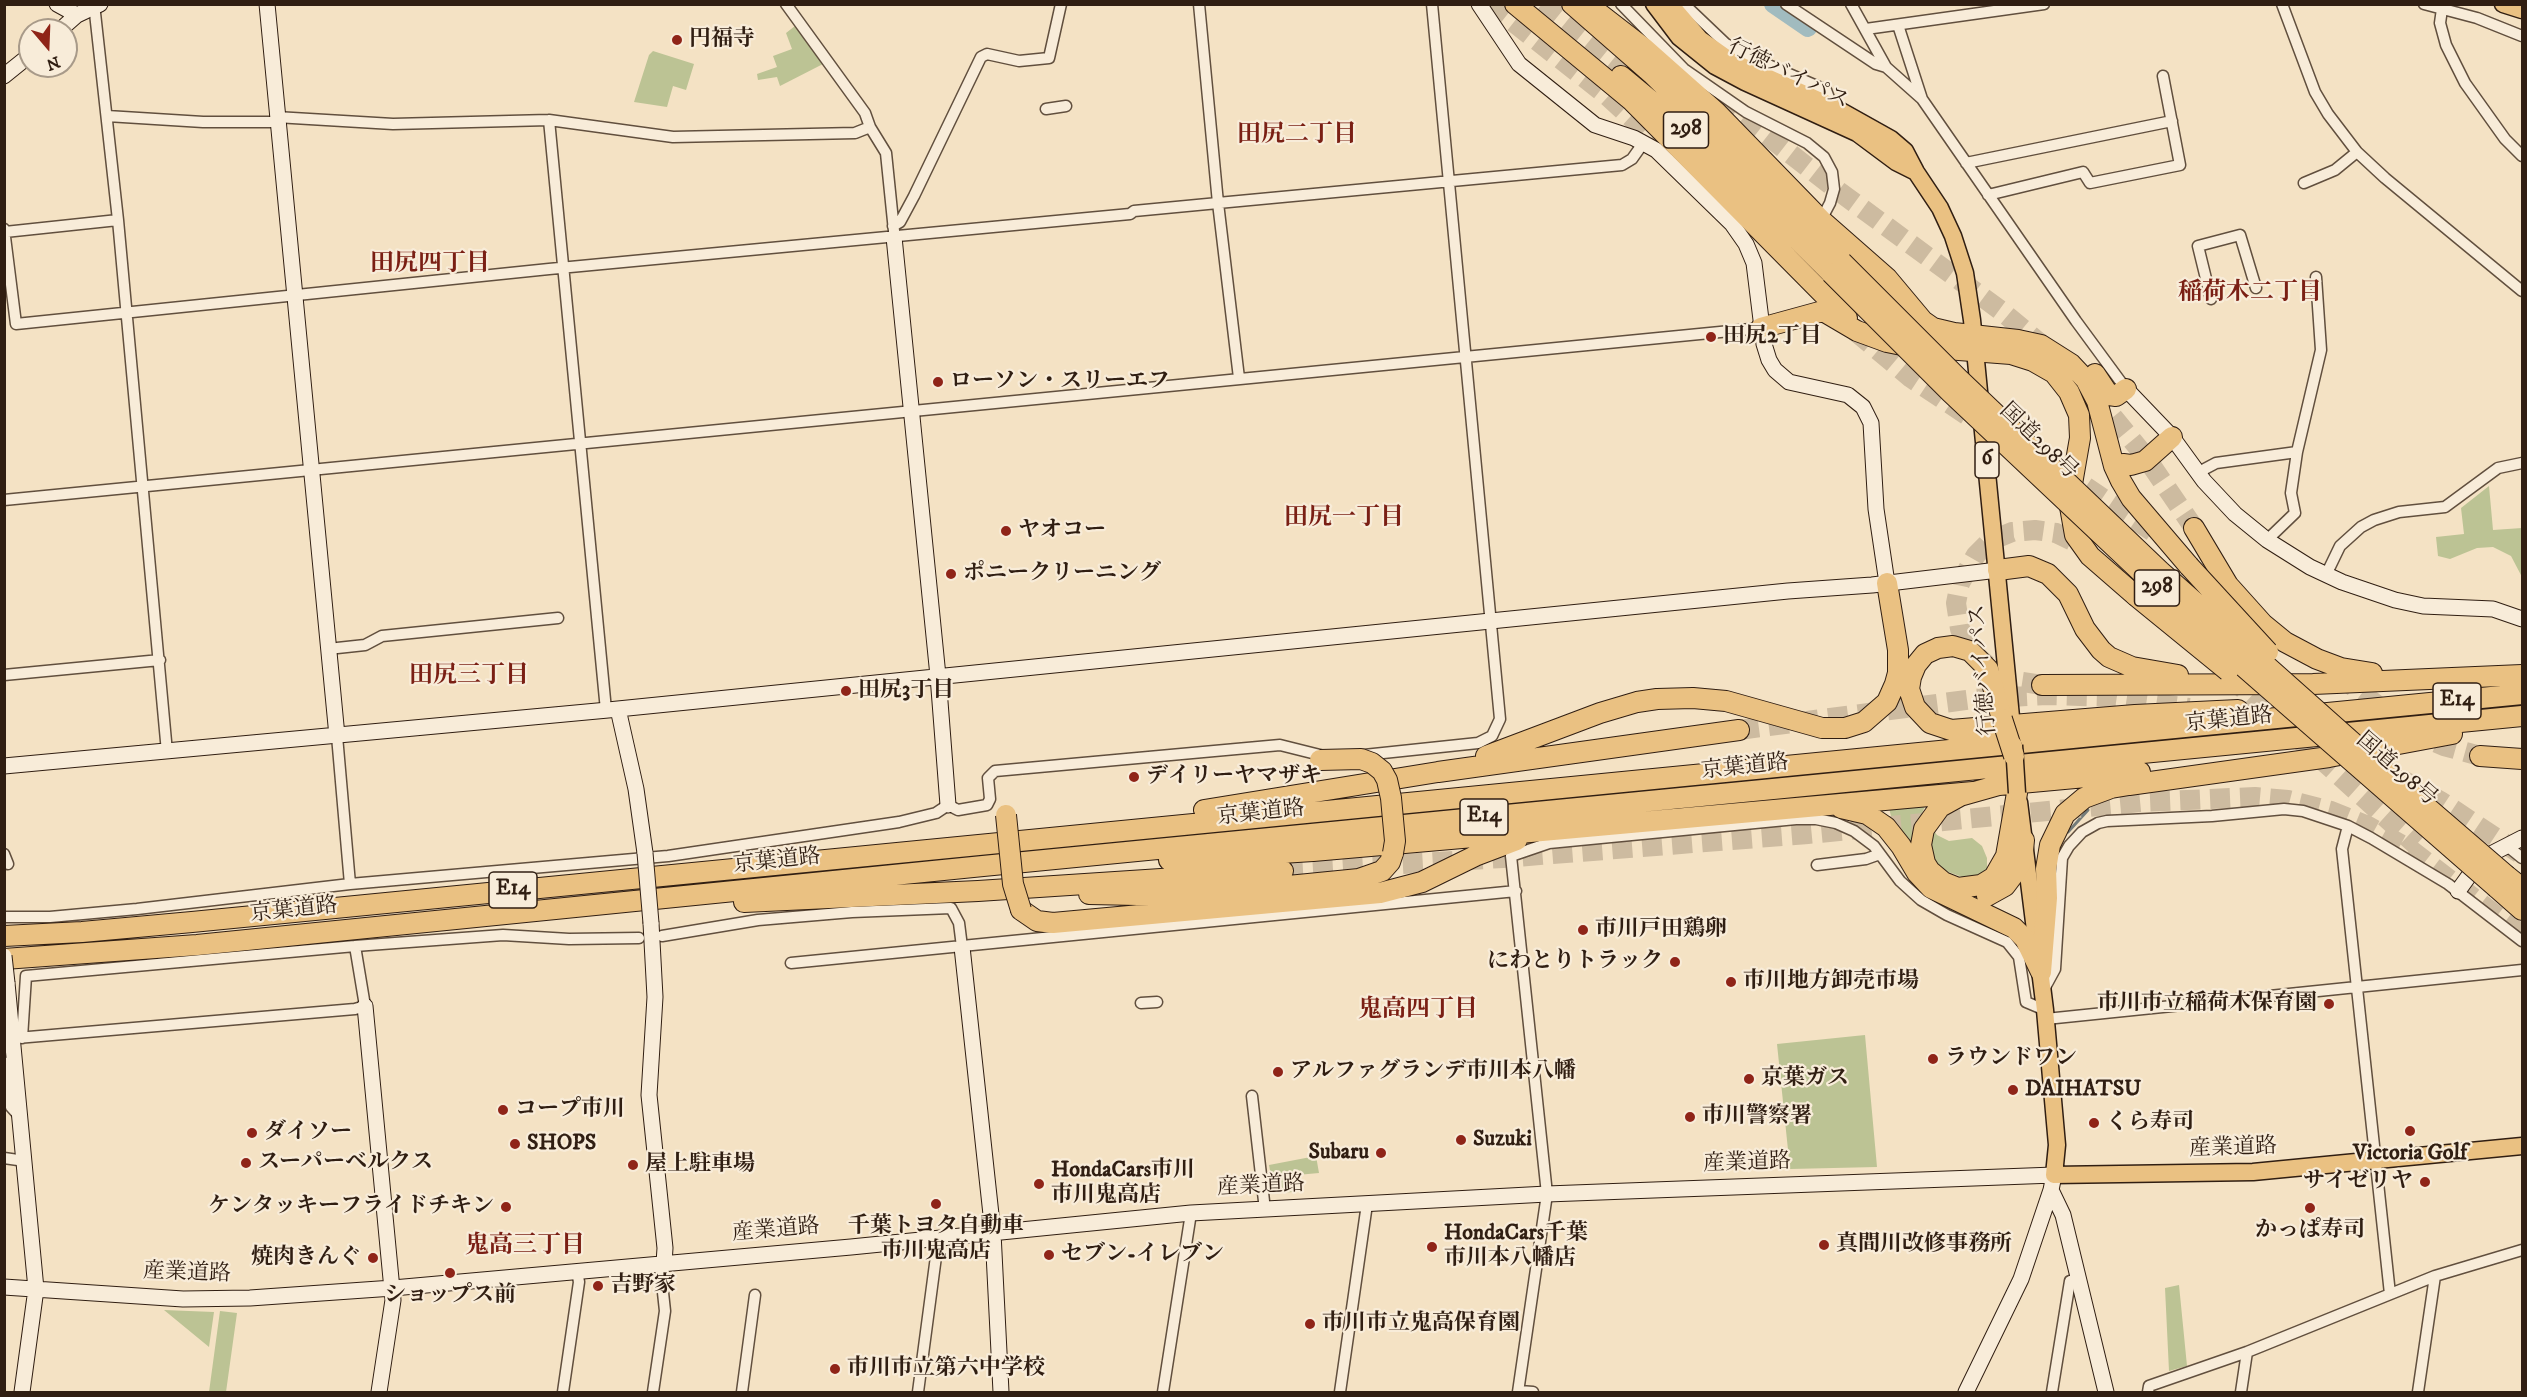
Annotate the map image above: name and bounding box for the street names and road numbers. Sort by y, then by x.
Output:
street label: 行徳バイパス [1723,34,1853,116]
road number: 298 [1664,112,1708,148]
street label: 国道298号 [1993,398,2083,486]
road number: 6 [1975,442,1999,478]
road number: 298 [2134,570,2180,606]
street label: 行徳バイパス [1965,603,2003,737]
road number: E14 [2433,683,2481,719]
street label: 京葉道路 [2184,703,2274,739]
street label: 国道298号 [2350,728,2442,812]
street label: 京葉道路 [1700,750,1790,786]
street label: 京葉道路 [1216,796,1306,832]
road number: E14 [1460,799,1508,835]
street label: 京葉道路 [732,844,822,880]
road number: E14 [489,872,537,908]
street label: 京葉道路 [249,893,339,929]
street label: 産業道路 [2189,1134,2277,1164]
street label: 産業道路 [1703,1149,1791,1179]
street label: 産業道路 [1216,1172,1306,1202]
street label: 産業道路 [731,1214,821,1248]
street label: 産業道路 [143,1259,231,1289]

